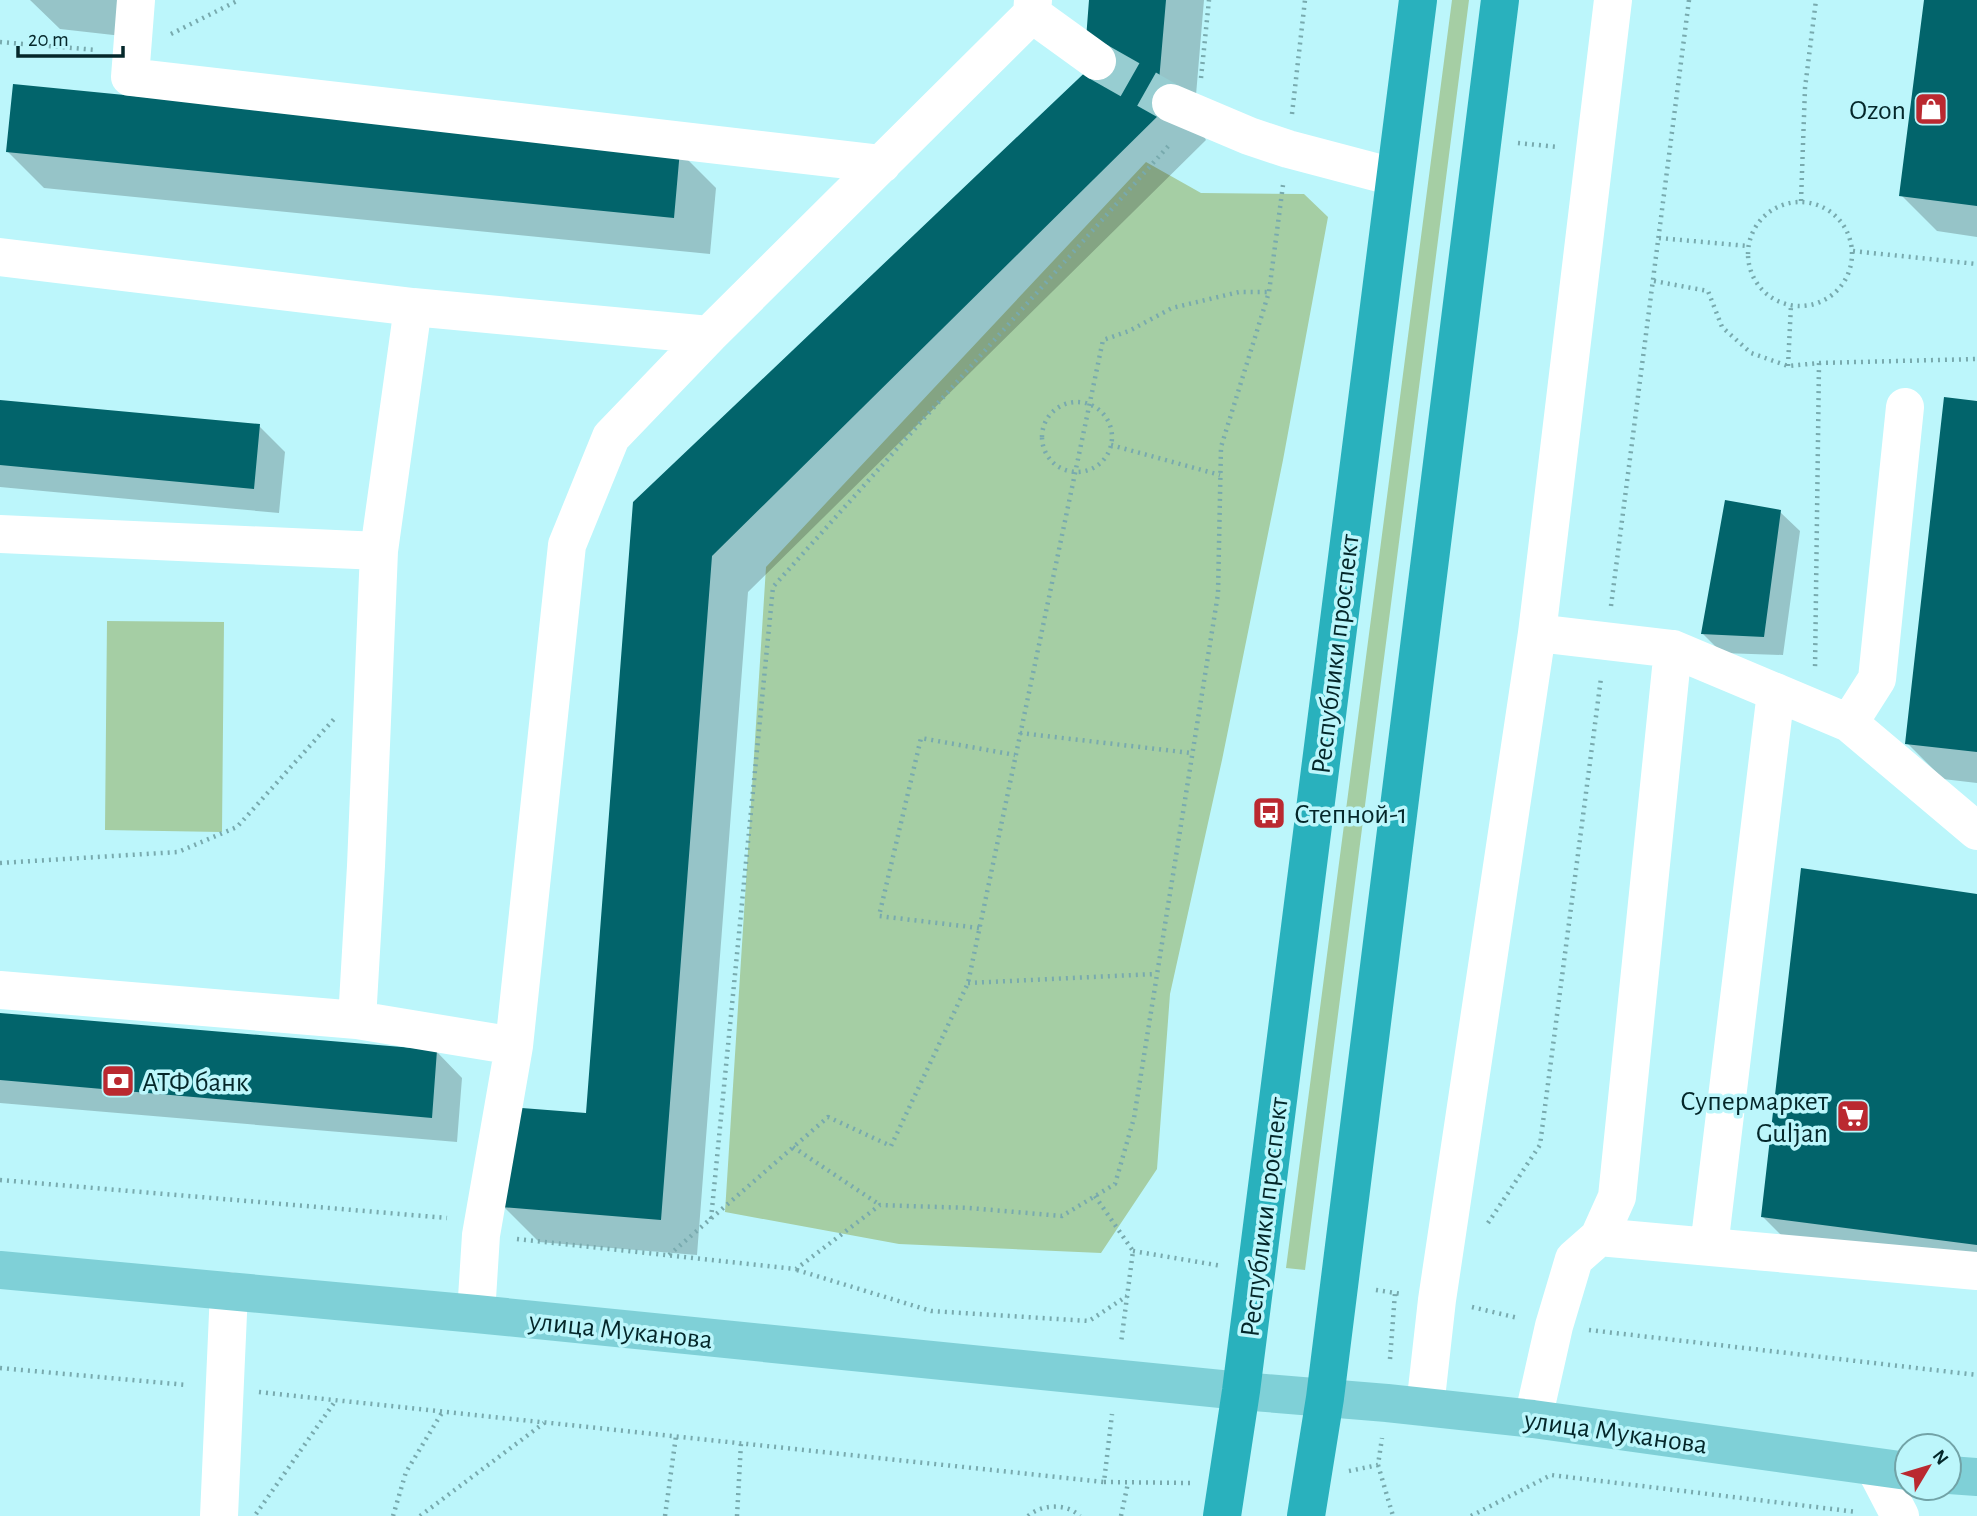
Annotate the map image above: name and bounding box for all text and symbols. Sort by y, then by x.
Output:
scale bar [18,14,122,58]
text: 20 m [28,29,69,50]
shop icon: Ozon [1912,90,1950,128]
place label: Ozon [1849,97,1906,125]
street label: Республики проспект [1307,532,1365,776]
bus stop icon: Степной-1 [1250,794,1288,832]
place label: Степной-1 [1294,801,1407,829]
bank icon: АТФ банк [99,1062,137,1100]
place label: АТФ банк [142,1069,249,1097]
place label: Супермаркет Guljan [1680,1088,1829,1148]
street label: Республики проспект [1236,1095,1294,1339]
supermarket icon: Супермаркет Guljan [1834,1097,1872,1135]
street label: улица Муканова [527,1307,714,1355]
street label: улица Муканова [1521,1406,1709,1460]
north arrow [1893,1432,1963,1502]
text: N [1929,1446,1952,1469]

